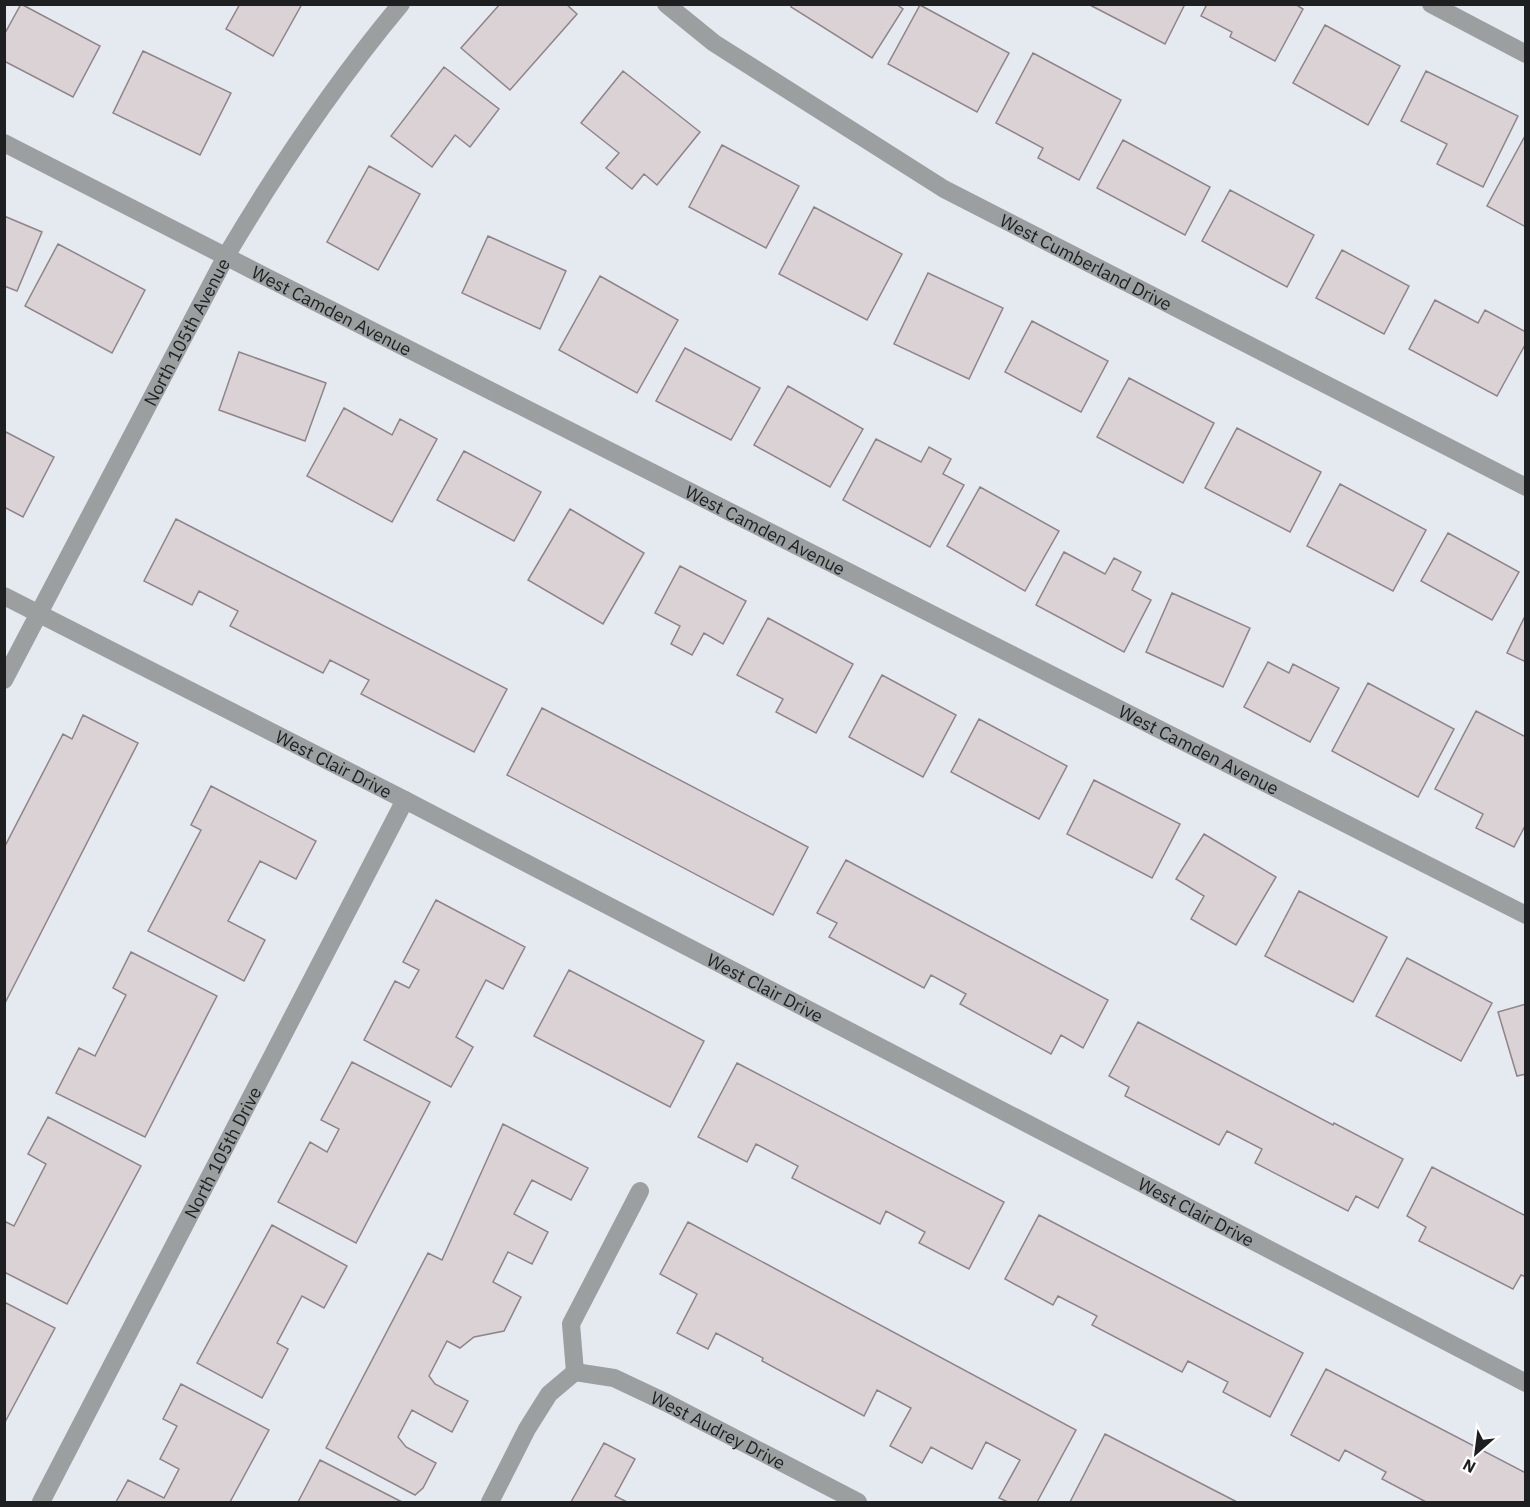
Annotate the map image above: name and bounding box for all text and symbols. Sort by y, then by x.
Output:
street label: West Cumberland Drive [996,208,1176,315]
street label: North 105th Avenue [138,254,235,410]
street label: West Camden Avenue [248,260,416,360]
street label: West Camden Avenue [681,480,849,580]
street label: West Camden Avenue [1115,699,1283,800]
street label: West Clair Drive [272,725,396,803]
street label: West Clair Drive [703,948,827,1027]
street label: North 105th Drive [179,1082,266,1222]
street label: West Clair Drive [1134,1172,1259,1251]
street label: West Audrey Drive [647,1386,790,1474]
north arrow [1446,1423,1506,1483]
text: N [1459,1455,1479,1478]

